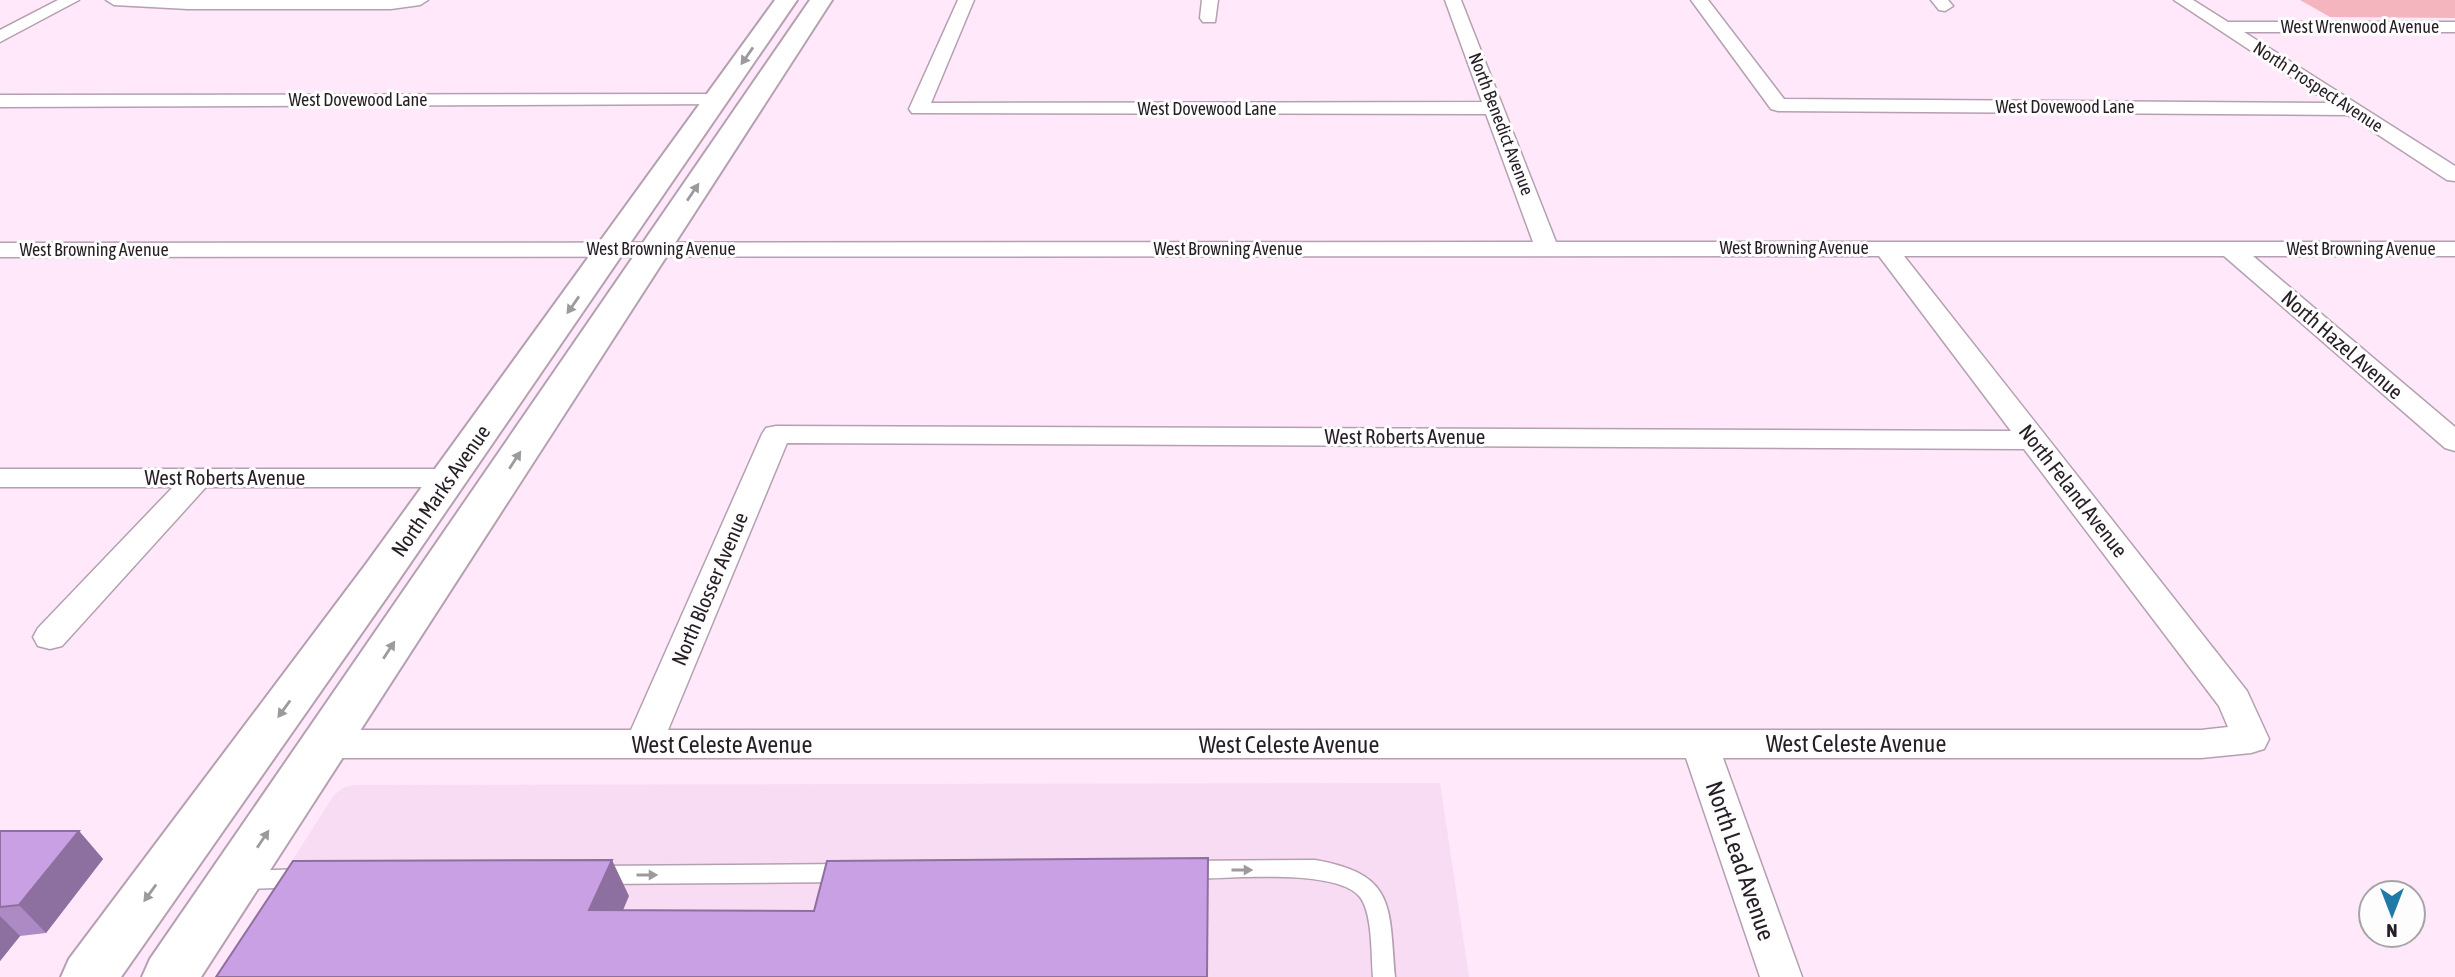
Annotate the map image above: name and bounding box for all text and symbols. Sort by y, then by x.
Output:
street label: West Wrenwood Avenue [2281,16,2439,37]
street label: North Prospect Avenue [2250,37,2387,136]
one-way arrow [740,47,754,65]
street label: North Benedict Avenue [1465,50,1538,198]
street label: West Dovewood Lane [289,89,428,110]
street label: West Dovewood Lane [1996,96,2135,117]
street label: West Dovewood Lane [1138,98,1277,119]
one-way arrow [686,182,699,202]
street label: West Browning Avenue [1719,237,1869,258]
street label: West Browning Avenue [586,238,736,259]
street label: West Browning Avenue [1153,238,1303,259]
street label: West Browning Avenue [2286,238,2436,259]
street label: West Browning Avenue [19,239,169,260]
street label: North Hazel Avenue [2277,285,2408,403]
one-way arrow [566,296,580,314]
street label: North Feland Avenue [2015,419,2133,561]
street label: North Marks Avenue [386,420,494,561]
street label: West Roberts Avenue [1325,424,1485,448]
one-way arrow [508,451,522,469]
street label: West Roberts Avenue [145,465,305,489]
street label: North Blosser Avenue [666,508,752,669]
one-way arrow [382,641,396,659]
one-way arrow [277,700,291,718]
street label: West Celeste Avenue [1766,730,1946,757]
street label: West Celeste Avenue [632,731,812,758]
street label: West Celeste Avenue [1199,731,1379,758]
street label: North Lead Avenue [1701,778,1780,944]
one-way arrow [256,830,270,848]
one-way arrow [1231,864,1253,876]
one-way arrow [636,869,658,881]
north arrow [2357,879,2427,949]
one-way arrow [143,884,157,902]
text: N [2386,920,2398,942]

